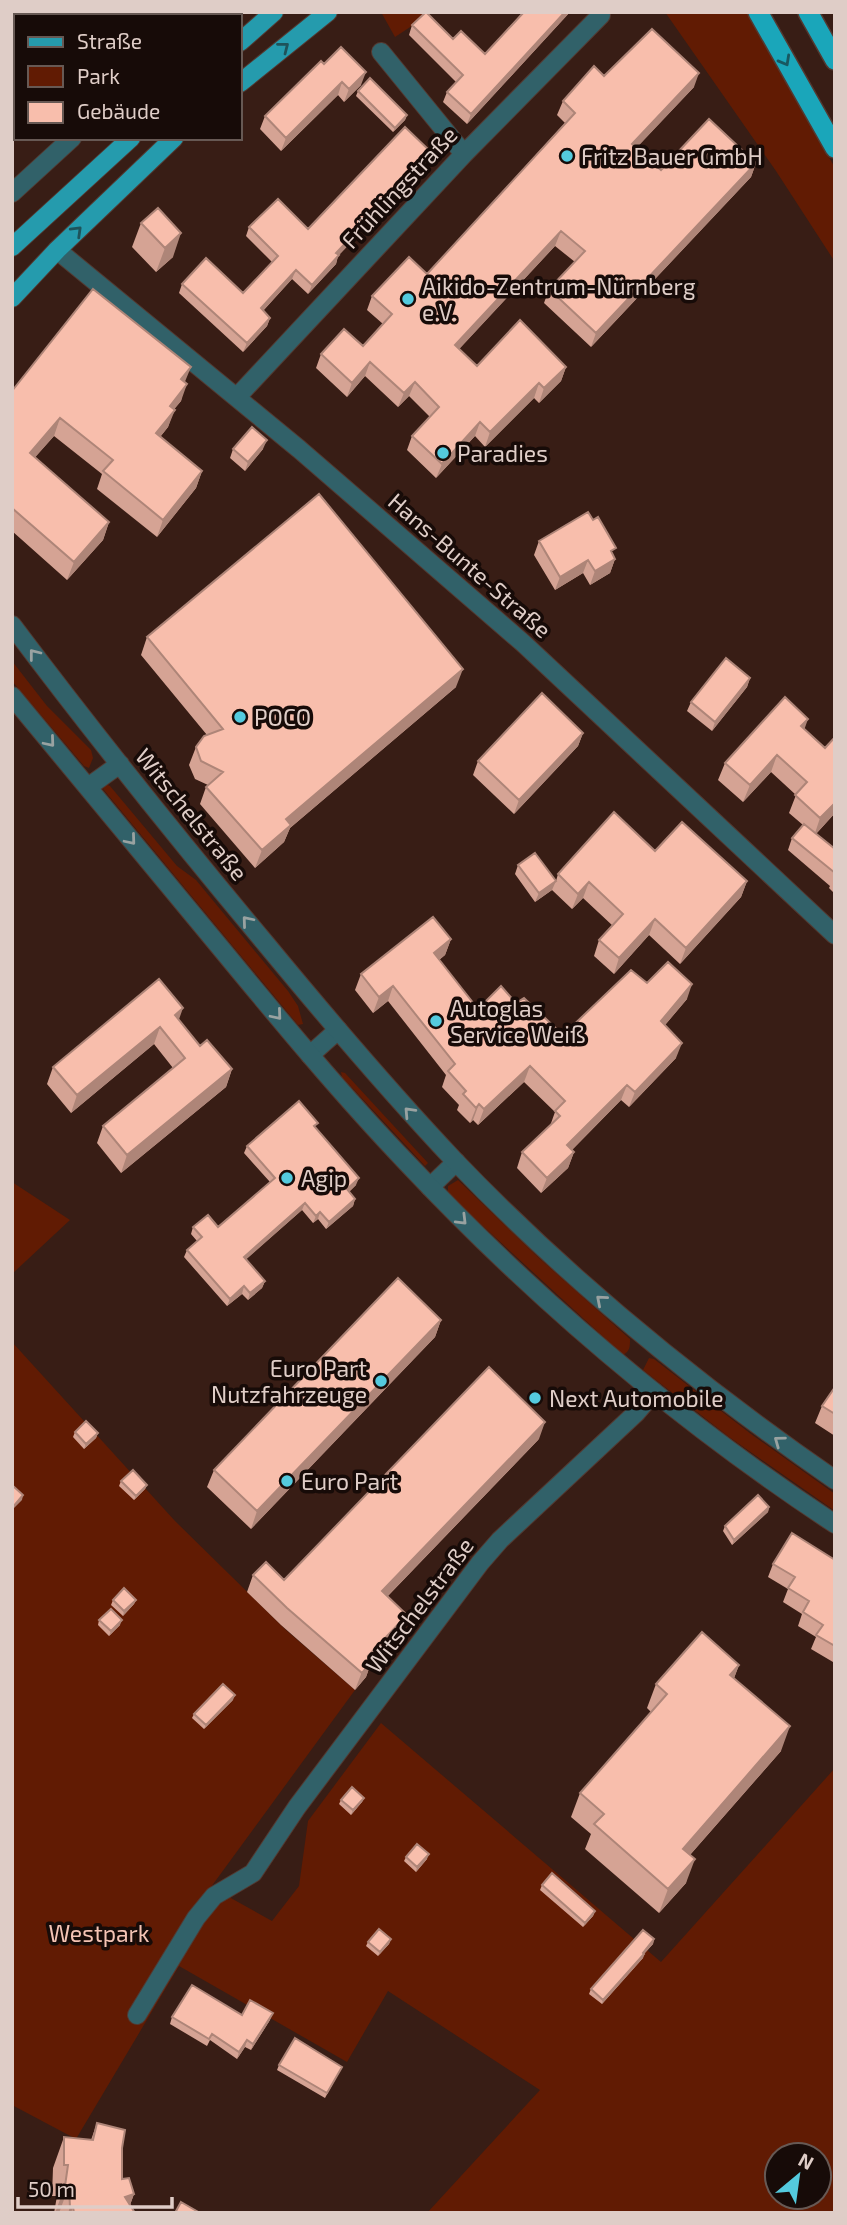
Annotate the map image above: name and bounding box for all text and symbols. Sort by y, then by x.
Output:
legend [14,14,242,140]
text: Straße [77,28,142,53]
one-way arrow [276,43,288,56]
one-way arrow [777,53,791,66]
text: Park [77,63,120,88]
text: Gebäude [77,98,160,123]
street label: Frühlingstraße [335,120,463,254]
place label: Fritz Bauer GmbH [581,142,763,170]
marker: Fritz Bauer GmbH [559,148,575,164]
one-way arrow [68,227,81,240]
place label: Aikido-Zentrum-Nürnberg e.V. [422,272,696,326]
marker: Aikido-Zentrum-Nürnberg e.V. [400,291,416,307]
place label: Paradies [457,439,548,467]
marker: Paradies [435,445,451,461]
street label: Hans-Bunte-Straße [383,487,557,643]
one-way arrow [30,649,43,662]
place label: POCO [254,703,311,731]
marker: POCO [232,709,248,725]
one-way arrow [42,733,54,746]
street label: Witschelstraße [130,742,254,886]
one-way arrow [123,832,136,845]
one-way arrow [243,917,255,930]
place label: Autoglas Service Weiß [450,994,586,1048]
one-way arrow [268,1008,281,1020]
marker: Autoglas Service Weiß [428,1013,444,1029]
one-way arrow [405,1107,418,1120]
place label: Agip [301,1164,347,1192]
marker: Agip [279,1170,295,1186]
one-way arrow [454,1212,467,1225]
one-way arrow [596,1295,609,1308]
place label: Euro Part Nutzfahrzeuge [211,1354,367,1408]
marker: Euro Part Nutzfahrzeuge [373,1373,389,1389]
place label: Next Automobile [549,1384,724,1412]
marker: Next Automobile [527,1390,543,1406]
one-way arrow [774,1437,787,1449]
place label: Euro Part [301,1467,398,1495]
marker: Euro Part [279,1473,295,1489]
street label: Witschelstraße [359,1532,479,1678]
park label: Westpark [48,1919,150,1947]
north arrow [763,2141,833,2211]
text: N [795,2147,818,2174]
scale bar [18,2166,172,2210]
text: 50 m [28,2176,75,2201]

